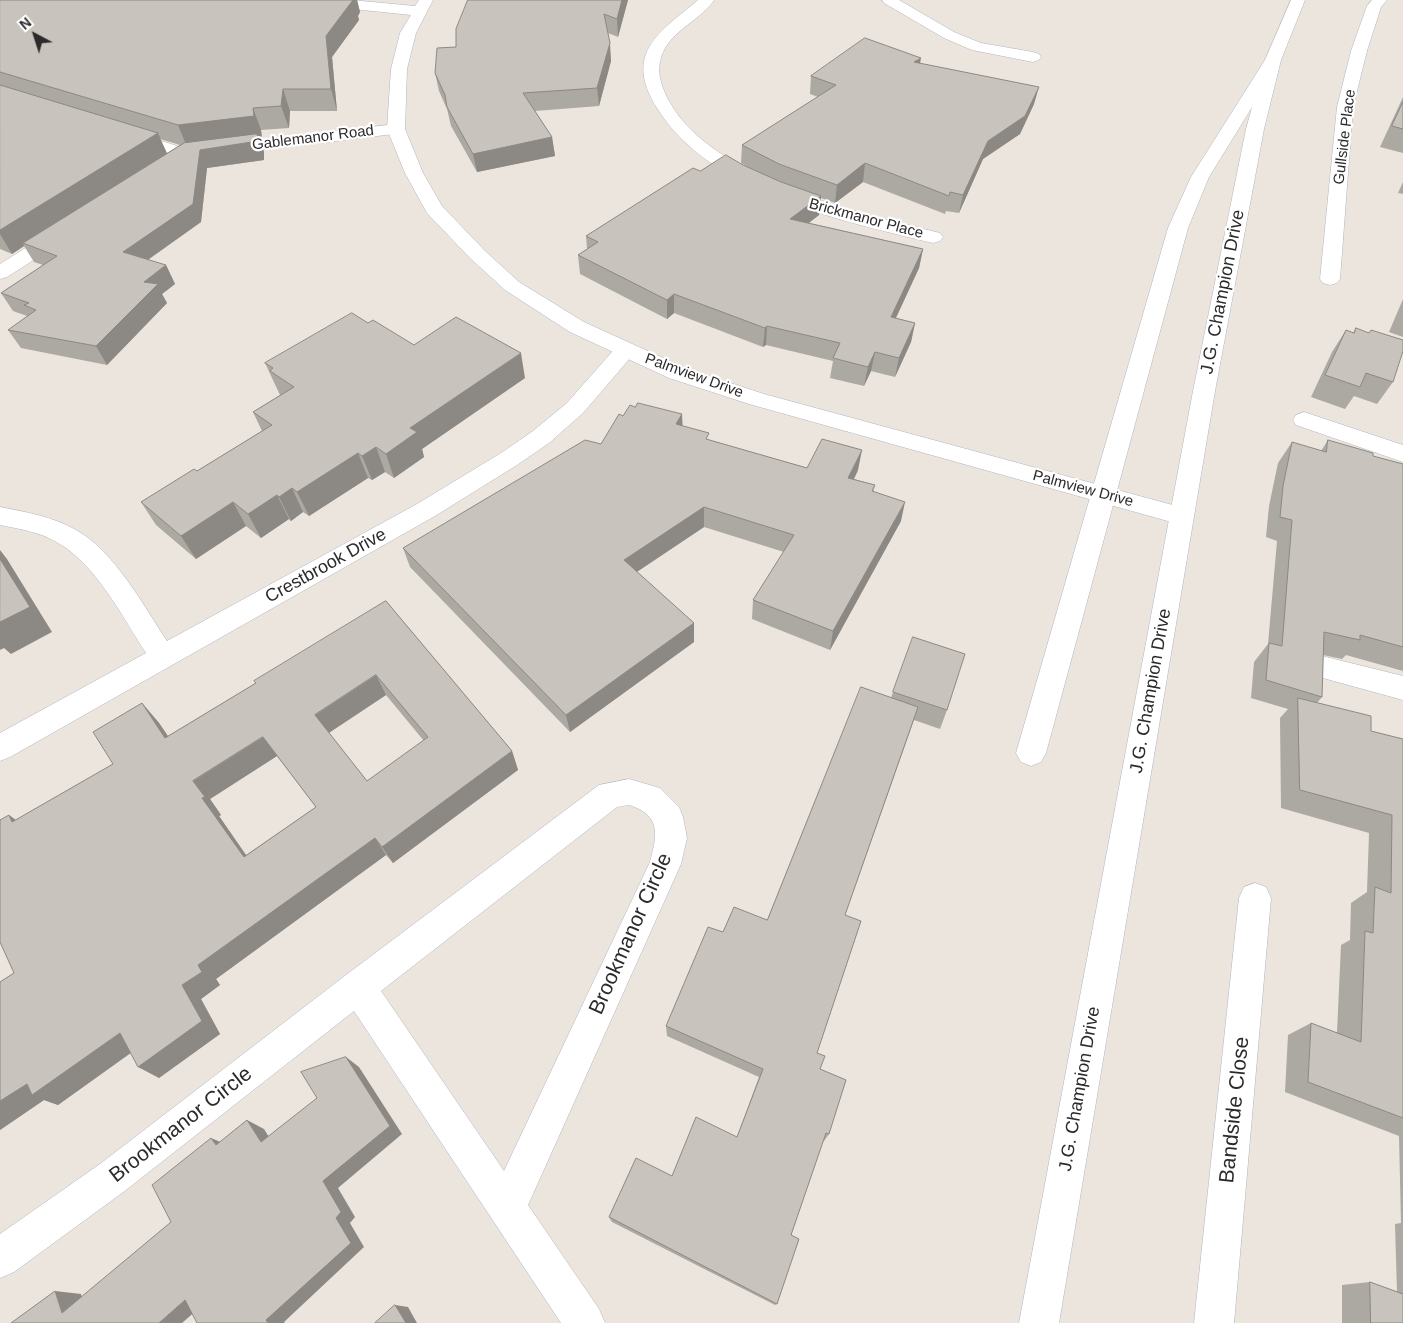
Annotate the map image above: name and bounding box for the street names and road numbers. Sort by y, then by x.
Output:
street label: Gullside Place [1330,88,1360,186]
street label: Gablemanor Road [251,122,375,154]
street label: Brickmanor Place [807,195,925,243]
street label: J.G. Champion Drive [1196,208,1250,376]
street label: Palmview Drive [642,350,746,402]
street label: Palmview Drive [1031,467,1135,511]
street label: Crestbrook Drive [262,524,390,608]
street label: J.G. Champion Drive [1126,607,1176,775]
street label: Brookmanor Circle [584,849,678,1019]
street label: J.G. Champion Drive [1055,1005,1105,1173]
street label: Bandside Close [1215,1036,1255,1184]
street label: Brookmanor Circle [105,1062,257,1188]

